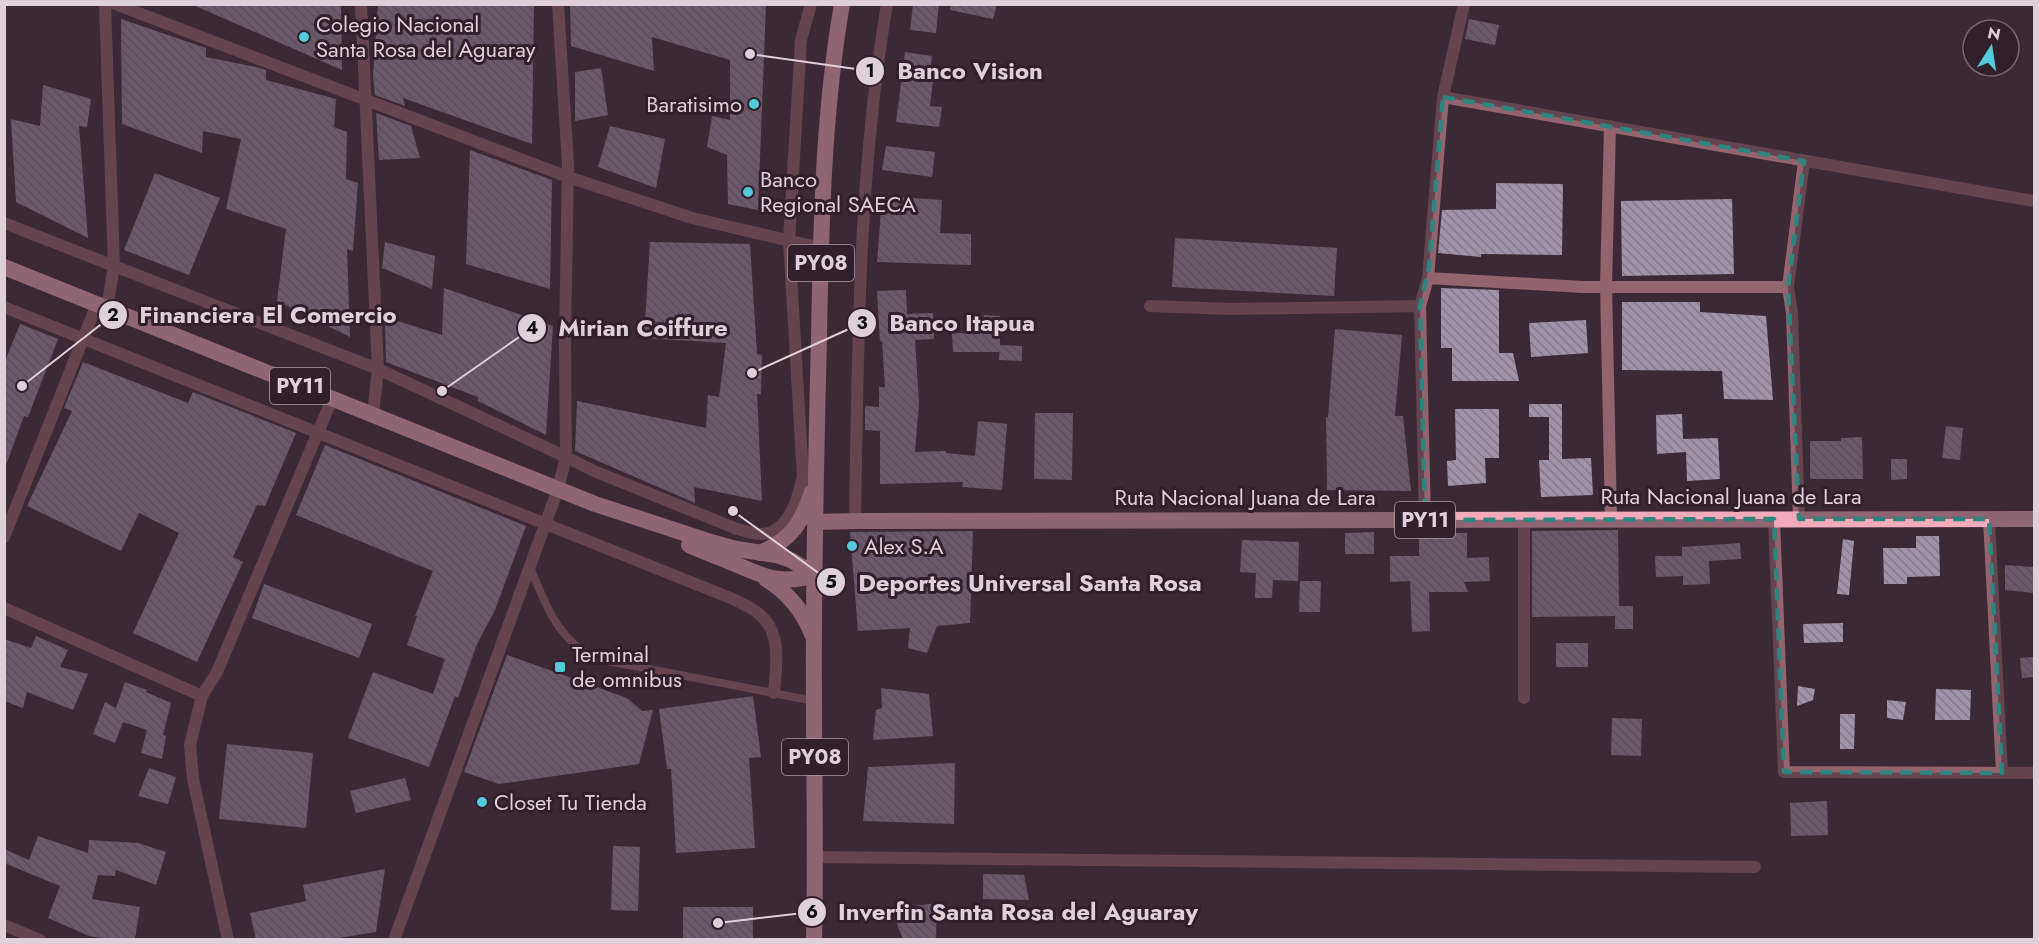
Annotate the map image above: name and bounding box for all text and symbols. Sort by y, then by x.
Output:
place label: Colegio Nacional Santa Rosa del Aguaray [316,8,536,65]
north arrow [1961,18,2021,78]
text: N [1985,21,2003,46]
marker: Colegio Nacional Santa Rosa del Aguaray [297,30,311,44]
callout: Banco Vision [855,50,1054,92]
text: Banco Vision [897,53,1043,88]
text: 1 [865,58,875,84]
place label: Baratisimo [646,88,742,120]
marker: Baratisimo [747,97,761,111]
place label: Banco Regional SAECA [760,163,916,220]
marker: Banco Regional SAECA [741,185,755,199]
road number: PY08 [788,245,854,281]
callout: Financiera El Comercio [98,294,409,336]
text: Financiera El Comercio [139,297,397,332]
text: 2 [107,302,119,328]
callout: Banco Itapua [847,302,1047,344]
text: Banco Itapua [889,305,1035,340]
callout: Mirian Coiffure [517,307,740,349]
text: Mirian Coiffure [558,310,728,345]
text: 3 [856,310,868,336]
text: 4 [526,315,538,341]
road number: PY11 [270,368,330,404]
street label: Ruta Nacional Juana de Lara [1600,480,1862,512]
street label: Ruta Nacional Juana de Lara [1114,481,1376,513]
road number: PY11 [1395,502,1455,538]
place label: Alex S.A [864,530,944,562]
marker: Alex S.A [845,539,859,553]
callout: Deportes Universal Santa Rosa [816,561,1214,603]
text: Deportes Universal Santa Rosa [858,565,1202,600]
text: 5 [825,569,837,595]
place label: Terminal de omnibus [572,638,682,695]
marker: Terminal de omnibus [553,660,567,674]
road number: PY08 [782,739,848,775]
place label: Closet Tu Tienda [494,786,647,818]
marker: Closet Tu Tienda [475,795,489,809]
callout: Inverfin Santa Rosa del Aguaray [797,891,1210,933]
text: Inverfin Santa Rosa del Aguaray [838,894,1198,929]
text: 6 [806,899,818,925]

